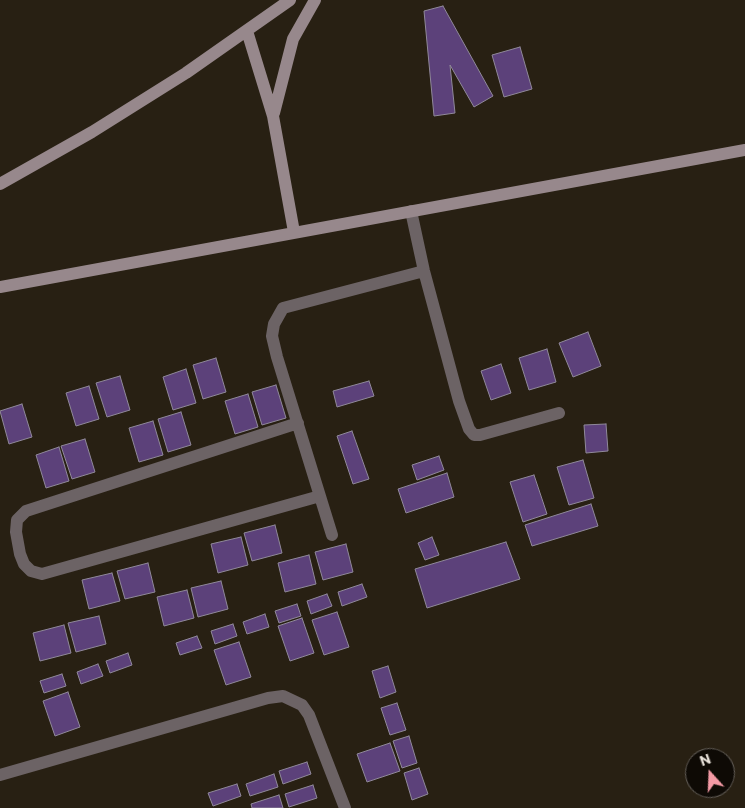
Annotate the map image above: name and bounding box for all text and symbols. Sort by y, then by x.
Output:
north arrow [685,748,735,798]
text: N [697,750,713,769]

